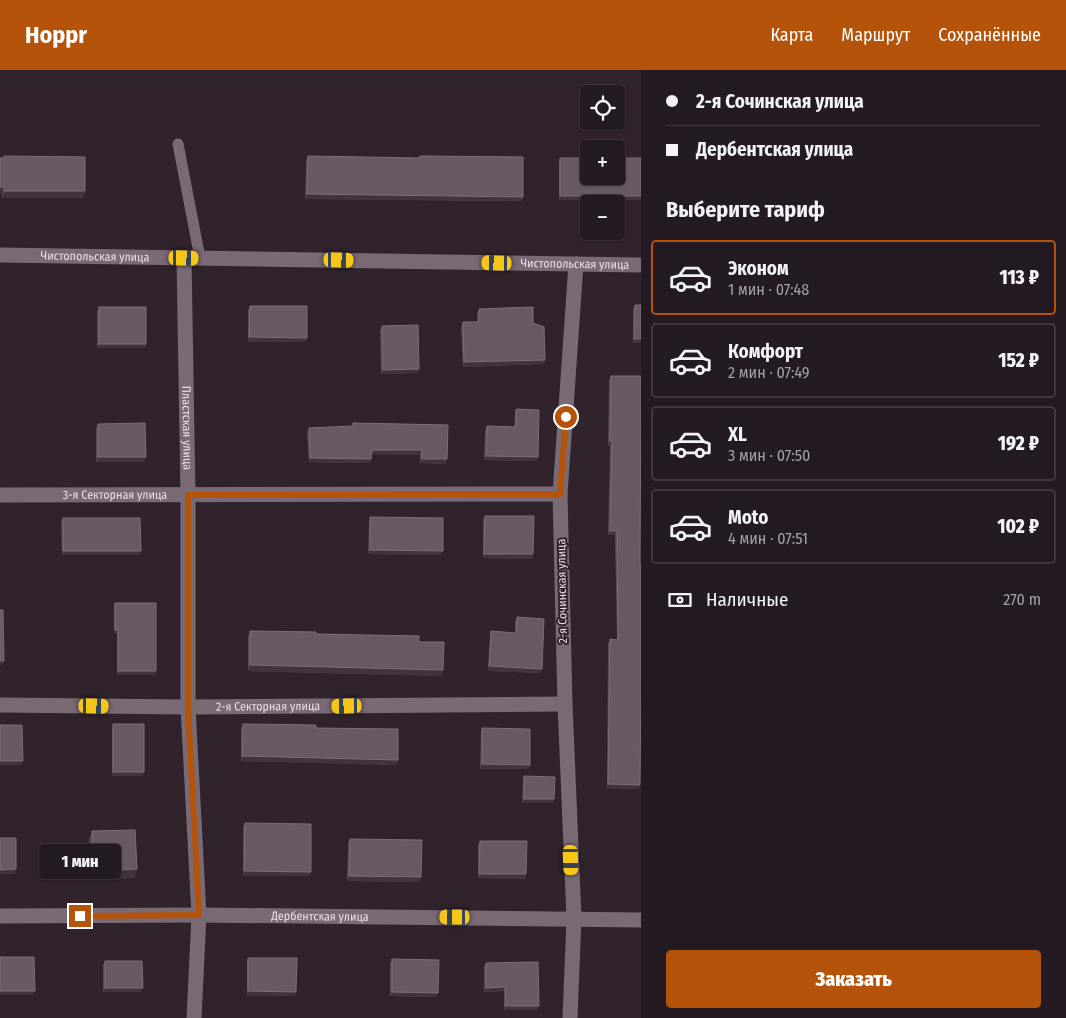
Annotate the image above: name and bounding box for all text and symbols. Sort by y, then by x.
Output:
text: Hoppr [25,21,87,49]
text: Карта [770,24,813,46]
text: Маршрут [841,24,910,46]
text: Сохранённые [938,24,1041,46]
map controls [580,85,625,240]
button: locate [580,85,625,130]
text: 2-я Сочинская улица [696,90,864,113]
text: Дербентская улица [696,138,853,161]
button: + [580,140,625,185]
button: − [580,195,625,240]
text: Выберите тариф [666,196,825,223]
street label: Чистопольская улица [41,249,150,264]
car [168,250,199,266]
car [323,252,354,268]
car [481,255,512,271]
icon: car [668,255,713,300]
street label: Чистопольская улица [520,256,630,272]
text: Эконом [728,257,789,280]
text: 113 ₽ [1000,266,1039,289]
text: 1 мин · 07:48 [728,280,809,299]
icon: car [668,338,713,383]
text: Комфорт [728,340,803,363]
text: 152 ₽ [998,349,1039,372]
text: 2 мин · 07:49 [728,363,810,382]
street label: Пластская улица [179,386,195,470]
route start [555,406,577,428]
icon: car [668,421,713,466]
text: XL [728,423,747,446]
text: 192 ₽ [998,432,1039,455]
text: 3 мин · 07:50 [728,446,810,465]
street label: 3-я Секторная улица [63,488,167,502]
icon: car [668,504,713,549]
text: Moto [728,506,768,529]
text: 102 ₽ [997,515,1039,538]
text: 4 мин · 07:51 [728,529,808,548]
street label: 2-я Сочинская улица [554,538,570,643]
icon: cash [666,586,694,614]
text: Наличные [706,588,788,611]
text: 270 m [1003,590,1041,609]
car [78,698,109,714]
car [331,698,362,714]
street label: 2-я Секторная улица [216,699,320,714]
callout: 1 мин [39,844,121,878]
car [562,845,579,875]
text: 1 мин [62,852,98,871]
route end [69,905,91,927]
street label: Дербентская улица [270,909,369,924]
car [440,910,470,925]
button: Заказать [666,950,1041,1008]

